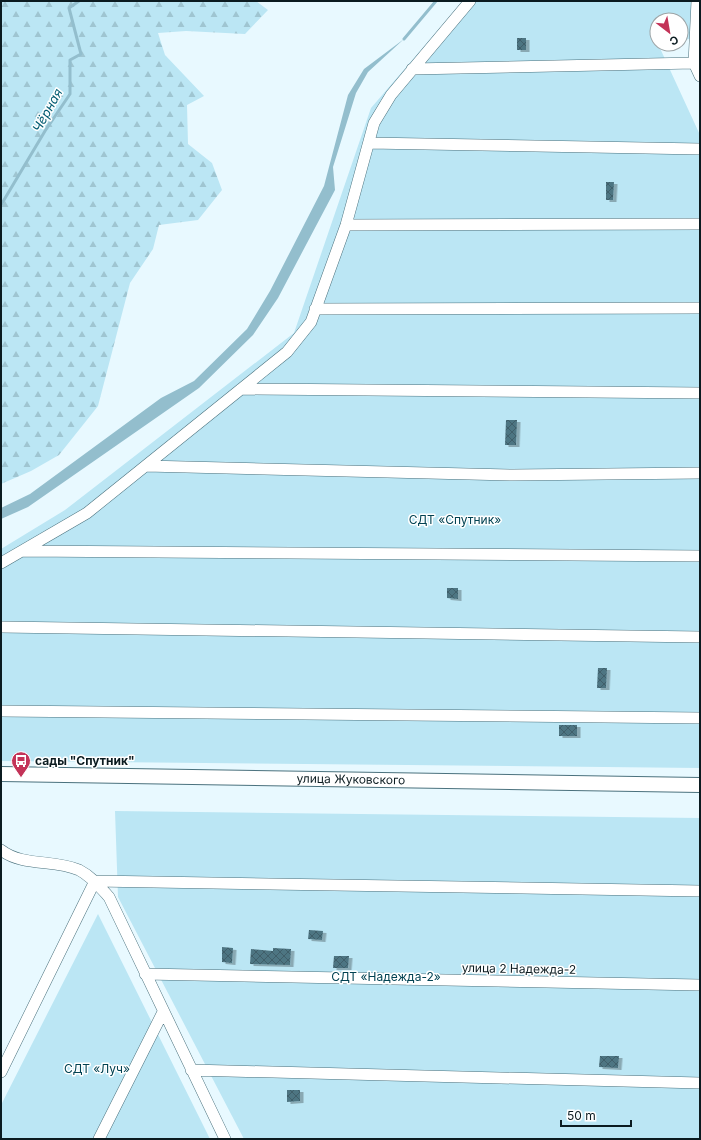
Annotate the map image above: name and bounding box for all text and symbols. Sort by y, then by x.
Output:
north arrow [649,12,689,52]
text: С [667,32,681,49]
water label: Чёрная [29,85,65,135]
park label: СДТ «Спутник» [409,512,501,527]
bus stop icon: сады "Спутник" [10,750,32,778]
place label: сады "Спутник" [35,753,135,768]
street label: улица Жуковского [297,771,405,787]
street label: улица 2 Надежда-2 [462,960,576,977]
park label: СДТ «Надежда-2» [331,969,441,984]
park label: СДТ «Луч» [64,1061,130,1076]
scale bar [561,1102,631,1128]
text: 50 m [567,1108,596,1123]

